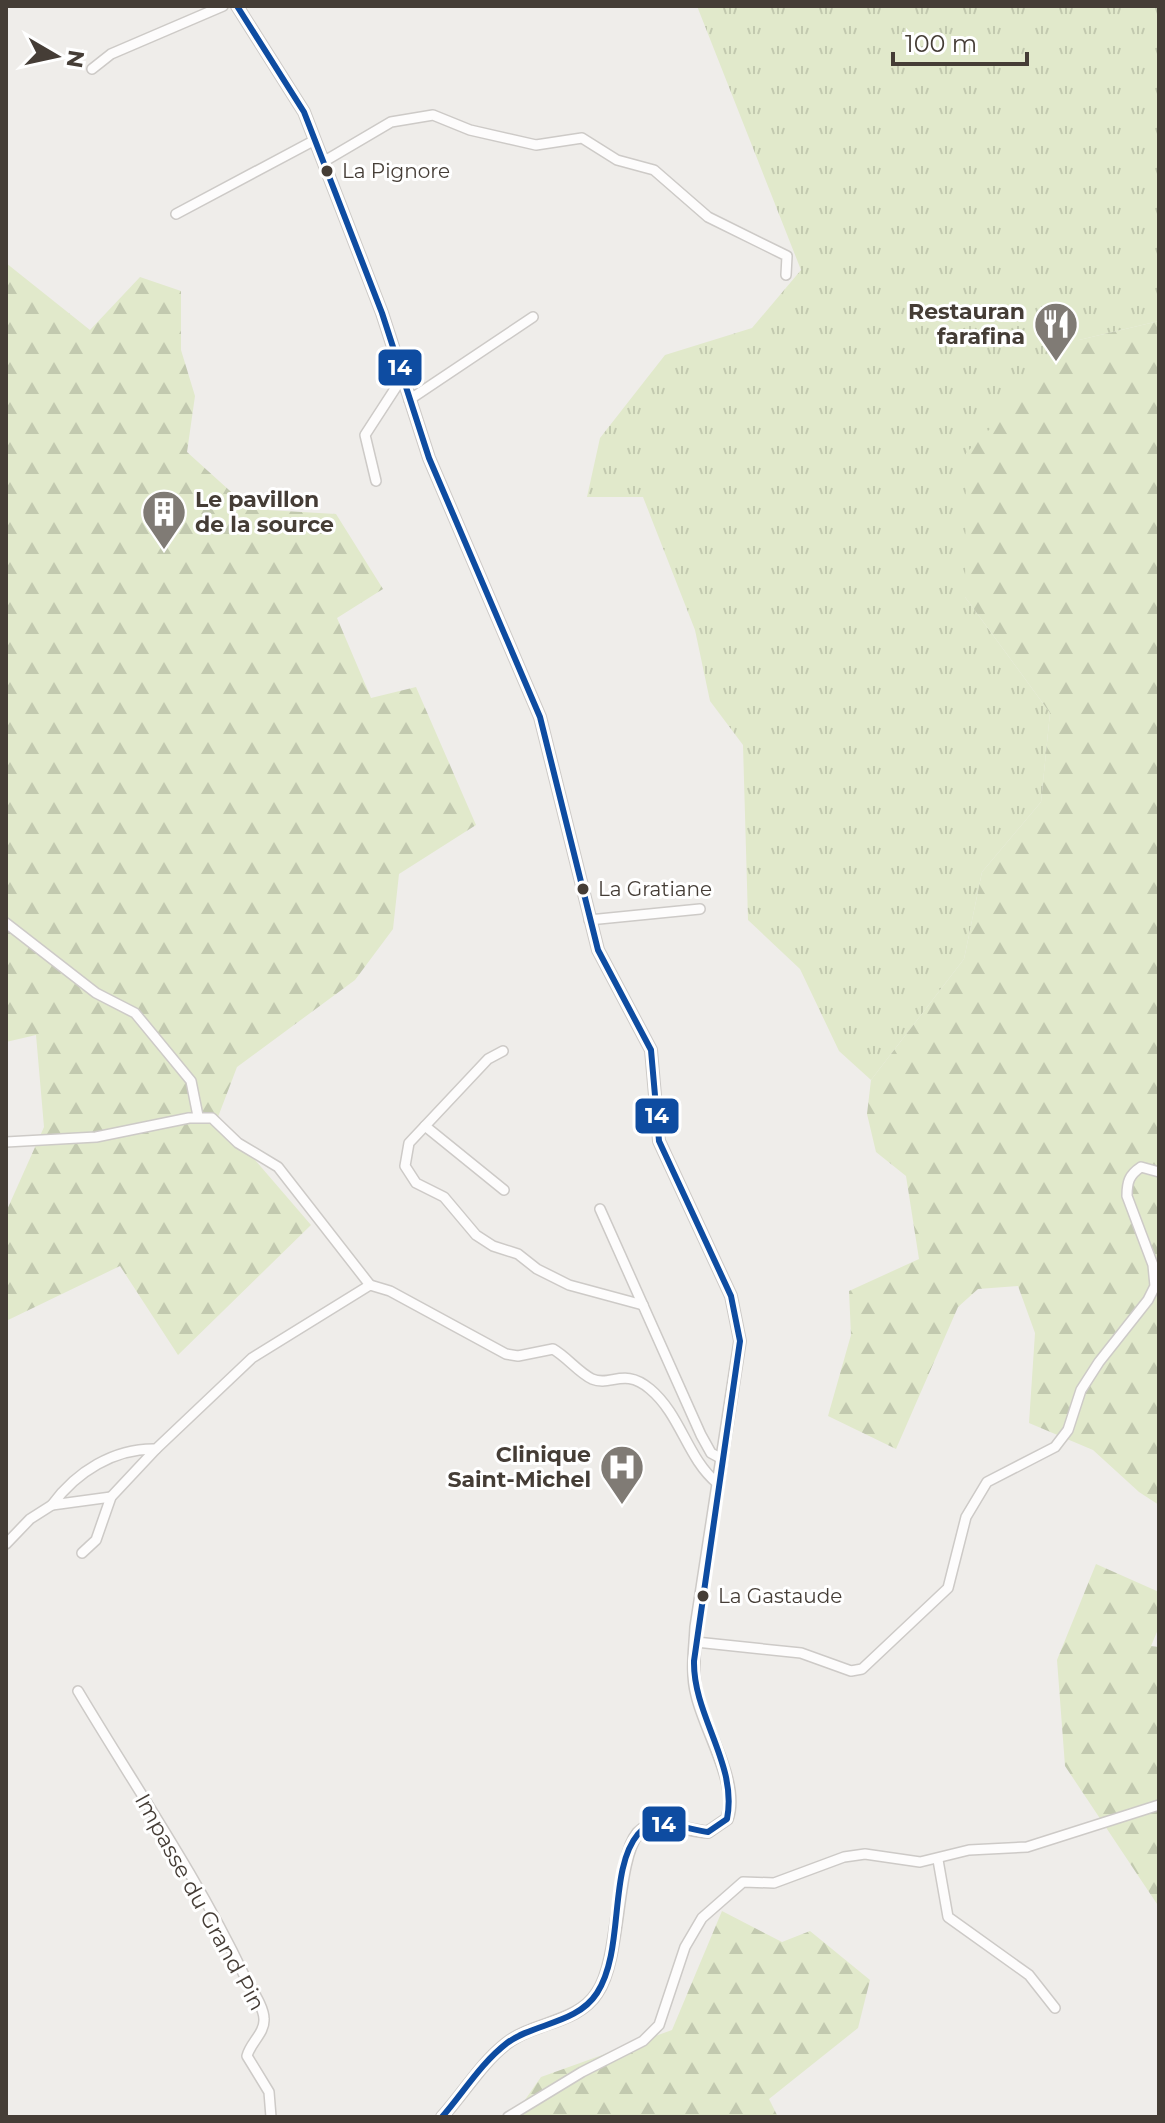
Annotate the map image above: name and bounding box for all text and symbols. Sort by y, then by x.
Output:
north arrow [16,16,96,96]
scale bar [893,16,1027,66]
text: 100 m [905,29,977,58]
text: N [61,48,90,70]
place label: La Pignore [342,159,450,183]
marker: La Pignore [319,163,335,179]
place label: Restauran farafina [908,298,1025,350]
restaurant icon: Restauran farafina [1032,300,1080,363]
line badge: 14 [377,348,423,387]
text: 14 [388,354,412,381]
place label: Le pavillon de la source [195,486,334,538]
building icon: Le pavillon de la source [140,488,188,551]
place label: La Gratiane [598,877,712,901]
marker: La Gratiane [575,881,591,897]
line badge: 14 [634,1097,680,1135]
text: 14 [645,1102,669,1129]
place label: Clinique Saint-Michel [447,1441,591,1493]
hospital icon: Clinique Saint-Michel [598,1443,646,1506]
place label: La Gastaude [718,1584,842,1608]
marker: La Gastaude [695,1588,711,1604]
street label: Impasse du Grand Pin [129,1789,271,2015]
line badge: 14 [641,1805,687,1843]
text: 14 [652,1811,676,1838]

